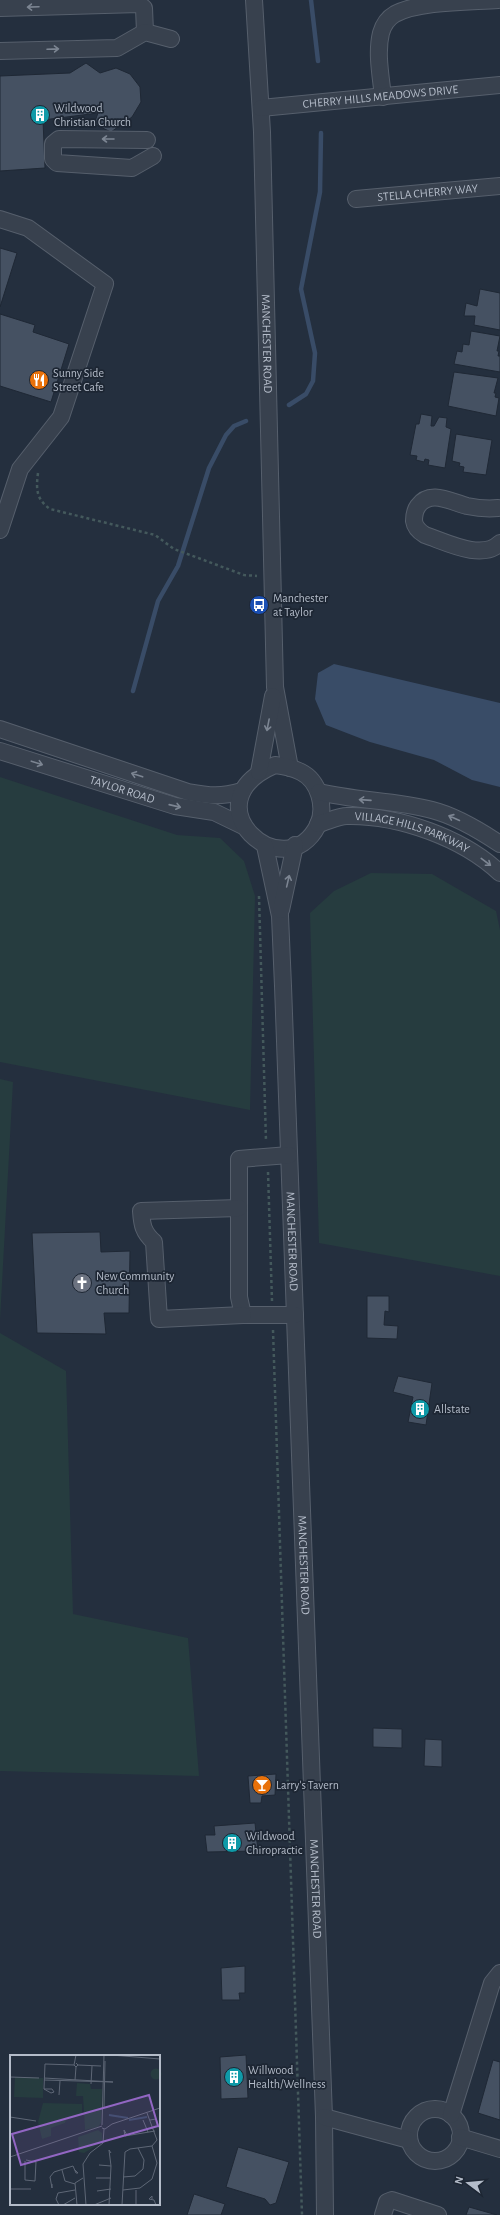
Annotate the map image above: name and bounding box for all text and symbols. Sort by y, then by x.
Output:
one-way arrow [27,3,40,11]
one-way arrow [46,46,59,53]
street label: CHERRY HILLS MEADOWS DRIVE [302,83,459,110]
place label: Wildwood Christian Church [54,102,131,128]
building icon: Wildwood Christian Church [29,104,51,126]
one-way arrow [102,135,115,143]
street label: STELLA CHERRY WAY [377,182,479,203]
street label: MANCHESTER ROAD [260,294,274,394]
place label: Sunny Side Street Cafe [53,367,104,393]
restaurant icon: Sunny Side Street Cafe [28,369,50,391]
place label: Manchester at Taylor [273,592,328,619]
bus stop icon: Manchester at Taylor [248,594,270,616]
one-way arrow [264,718,272,731]
one-way arrow [30,760,43,767]
one-way arrow [131,771,144,778]
street label: TAYLOR ROAD [88,774,156,805]
one-way arrow [359,796,372,804]
one-way arrow [168,802,181,810]
street label: VILLAGE HILLS PARKWAY [355,810,472,855]
one-way arrow [449,814,461,821]
one-way arrow [480,857,491,866]
one-way arrow [284,874,292,887]
street label: MANCHESTER ROAD [284,1191,300,1291]
place label: New Community Church [96,1270,174,1296]
church icon: New Community Church [71,1272,93,1294]
building icon: Allstate [409,1398,431,1420]
place label: Allstate [434,1403,470,1415]
street label: MANCHESTER ROAD [296,1515,312,1615]
bar icon: Larry's Tavern [251,1774,273,1796]
place label: Larry's Tavern [276,1779,339,1792]
place label: Wildwood Chiropractic [246,1830,303,1856]
building icon: Wildwood Chiropractic [221,1832,243,1854]
street label: MANCHESTER ROAD [308,1839,324,1939]
inset map [10,2055,160,2205]
place label: Willwood Health/Wellness [248,2064,326,2090]
building icon: Willwood Health/Wellness [223,2066,245,2088]
north arrow [448,2163,488,2203]
text: N [453,2175,465,2186]

